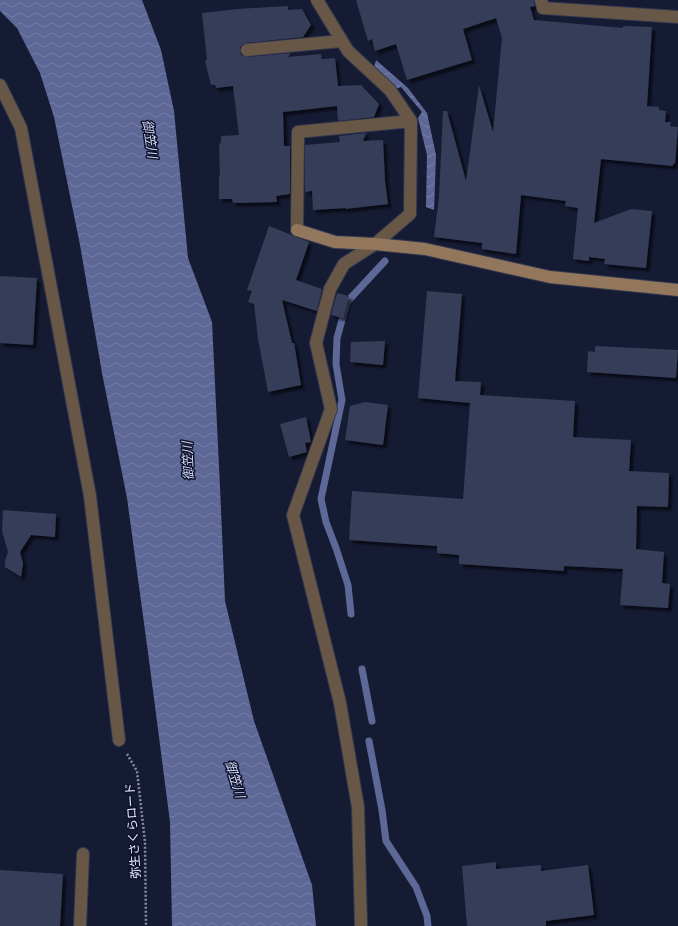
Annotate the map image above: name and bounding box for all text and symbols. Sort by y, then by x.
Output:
water label: 御笠川 [140,119,160,161]
water label: 御笠川 [179,439,197,481]
water label: 御笠川 [222,758,248,802]
street label: 弥生さくらロード [123,783,143,879]

